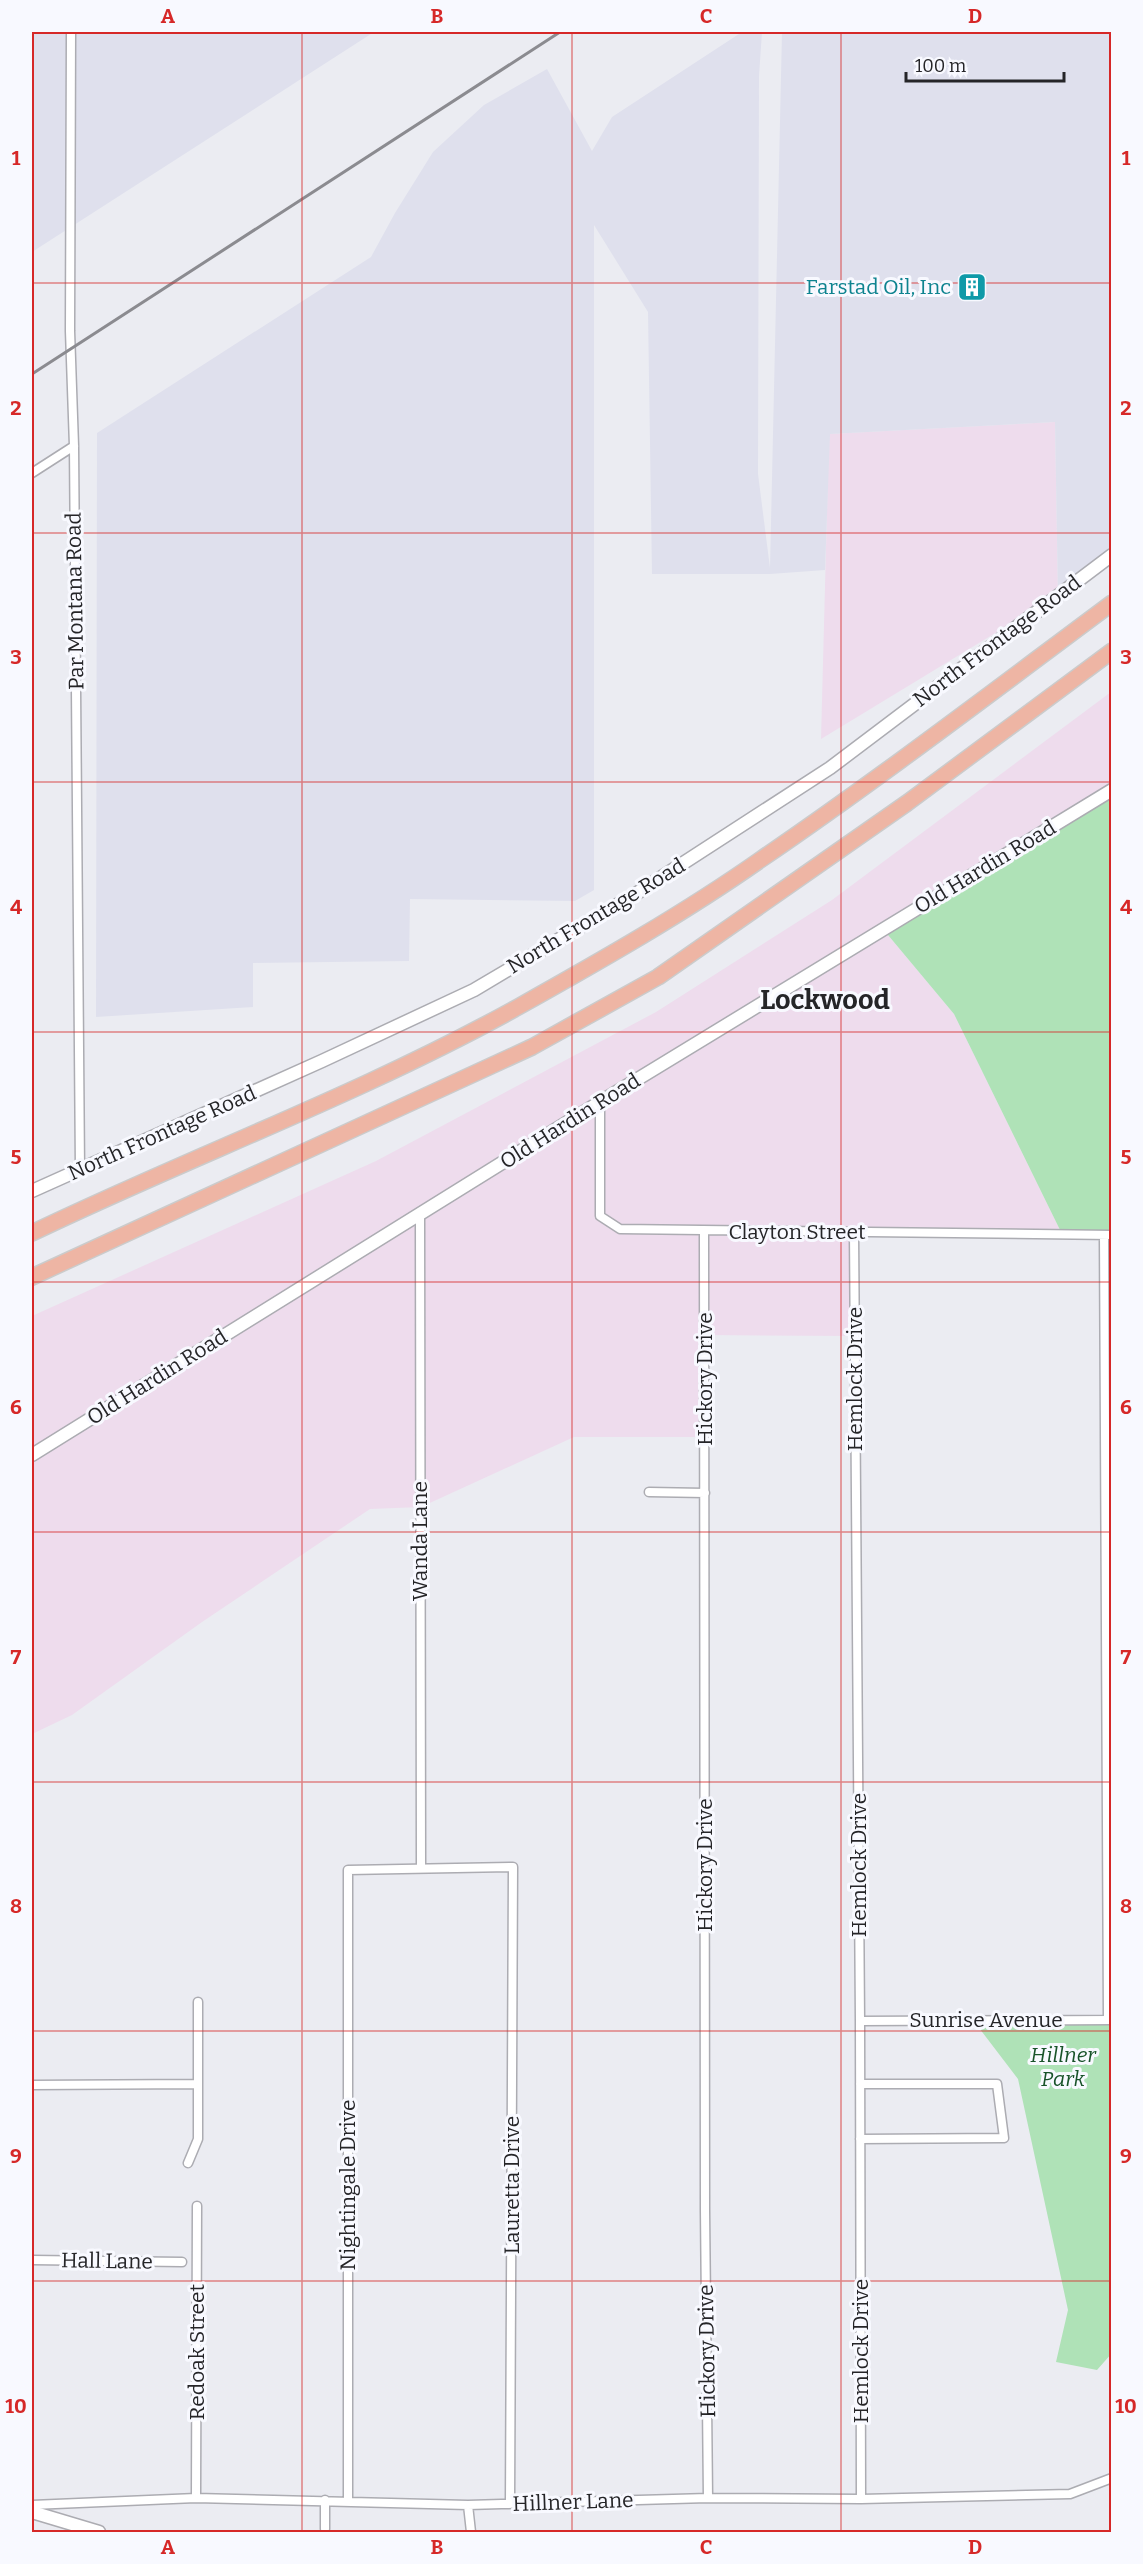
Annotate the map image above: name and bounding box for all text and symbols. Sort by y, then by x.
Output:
text: A [161,4,176,28]
text: B [431,4,444,28]
text: C [700,4,712,28]
text: D [968,4,982,28]
scale bar [906,45,1064,83]
text: 100 m [915,55,966,77]
text: 1 [12,146,21,170]
text: 1 [1122,146,1131,170]
building icon: Farstad Oil, Inc [956,271,988,303]
place label: Farstad Oil, Inc [806,274,951,300]
text: 2 [10,396,22,420]
text: 2 [1120,396,1132,420]
street label: Par Montana Road [60,512,90,690]
street label: North Frontage Road [908,569,1086,713]
text: 3 [10,645,22,669]
text: 3 [1120,645,1132,669]
street label: Old Hardin Road [910,815,1060,919]
street label: North Frontage Road [502,852,690,980]
text: 4 [10,895,22,919]
text: 4 [1120,895,1132,919]
district label: Lockwood [760,984,890,1016]
street label: Old Hardin Road [495,1067,645,1175]
street label: North Frontage Road [64,1080,260,1186]
text: 5 [11,1145,22,1169]
text: 5 [1121,1145,1132,1169]
street label: Clayton Street [728,1219,866,1245]
street label: Hemlock Drive [842,1307,868,1451]
street label: Hickory Drive [692,1312,718,1446]
street label: Old Hardin Road [82,1323,232,1431]
text: 6 [10,1395,22,1419]
text: 6 [1120,1395,1132,1419]
street label: Wanda Lane [407,1481,433,1601]
text: 7 [11,1645,22,1669]
text: 7 [1121,1645,1132,1669]
street label: Hemlock Drive [846,1793,872,1937]
street label: Hickory Drive [692,1798,718,1932]
text: 8 [10,1894,22,1918]
text: 8 [1120,1894,1132,1918]
street label: Sunrise Avenue [909,2007,1063,2033]
park label: Hillner Park [1030,2042,1097,2092]
street label: Nightingale Drive [335,2099,361,2271]
street label: Lauretta Drive [499,2116,525,2254]
text: 9 [10,2144,22,2168]
text: 9 [1120,2144,1132,2168]
street label: Hall Lane [61,2247,153,2275]
street label: Hemlock Drive [848,2279,874,2423]
street label: Redoak Street [184,2283,210,2420]
street label: Hickory Drive [693,2284,721,2418]
text: 10 [5,2394,27,2418]
text: 10 [1115,2394,1137,2418]
street label: Hillner Lane [512,2487,634,2517]
text: A [161,2535,176,2559]
text: B [431,2535,444,2559]
text: C [700,2535,712,2559]
text: D [968,2535,982,2559]

